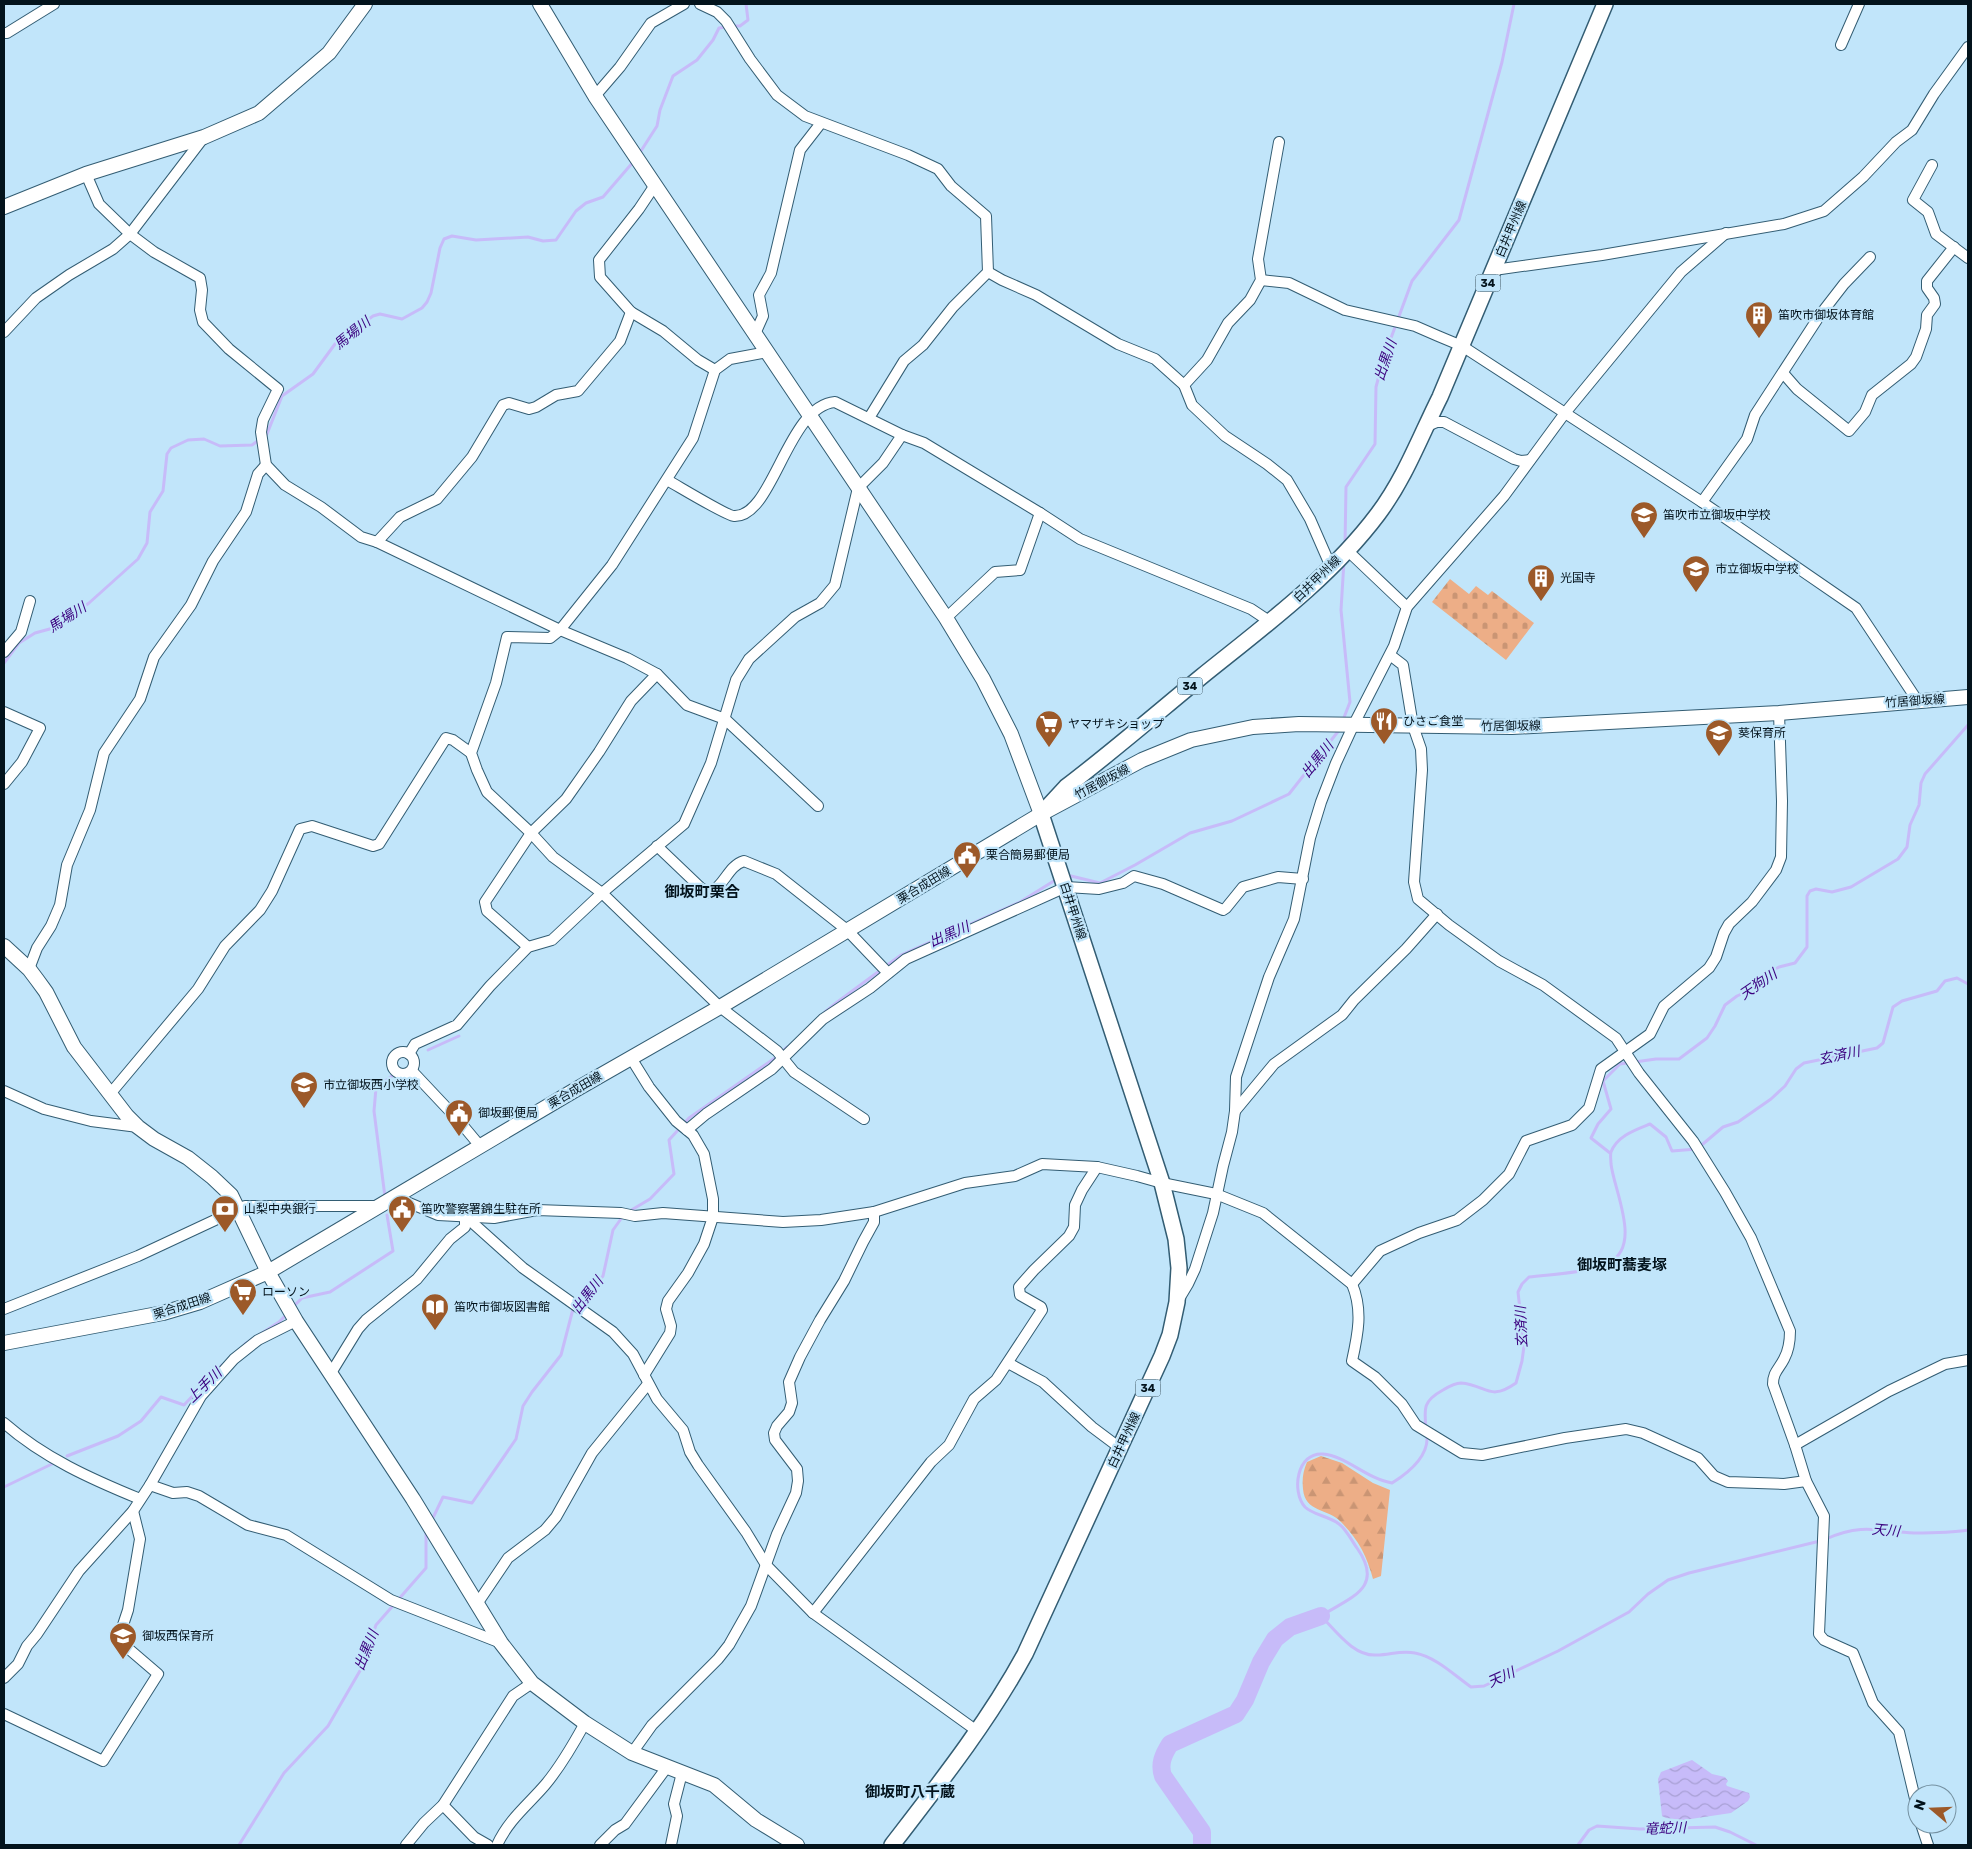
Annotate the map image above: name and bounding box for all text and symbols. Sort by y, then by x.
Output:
street label: 白井甲州線 [1493,199,1529,259]
road number: 34 [1476,274,1500,292]
building icon: 笛吹市御坂体育館 [1744,300,1774,339]
place label: 笛吹市御坂体育館 [1778,308,1874,322]
water label: 馬場川 [331,312,376,353]
water label: 出黒川 [1371,336,1401,383]
school or university icon: 笛吹市立御坂中学校 [1629,500,1659,539]
place label: 笛吹市立御坂中学校 [1663,508,1771,522]
street label: 白井甲州線 [1291,553,1343,605]
school or university icon: 市立御坂中学校 [1681,554,1711,593]
place label: 市立御坂中学校 [1715,562,1799,576]
building icon: 光国寺 [1526,563,1556,602]
place label: 光国寺 [1560,571,1596,585]
water label: 馬場川 [45,598,91,636]
road number: 34 [1178,678,1202,694]
street label: 竹居御坂線 [1885,692,1945,710]
restaurant icon: ひさご食堂 [1369,706,1399,745]
supermarket icon: ヤマザキショップ [1034,709,1064,748]
place label: ひさご食堂 [1403,714,1463,728]
place label: ヤマザキショップ [1068,717,1164,731]
street label: 竹居御坂線 [1481,718,1541,734]
school or university icon: 葵保育所 [1704,718,1734,757]
place label: 葵保育所 [1738,726,1786,740]
water label: 出黒川 [1298,736,1338,781]
street label: 竹居御坂線 [1072,762,1132,802]
public building icon: 栗合簡易郵便局 [952,840,982,879]
place label: 栗合簡易郵便局 [986,848,1070,862]
street label: 栗合成田線 [895,864,953,906]
street label: 白井甲州線 [1057,880,1089,942]
district label: 御坂町栗合 [664,883,740,901]
water label: 出黒川 [927,917,974,951]
water label: 天狗川 [1736,965,1782,1003]
water label: 玄済川 [1817,1042,1863,1068]
street label: 栗合成田線 [546,1069,604,1111]
school or university icon: 市立御坂西小学校 [289,1070,319,1109]
place label: 市立御坂西小学校 [323,1078,419,1092]
public building icon: 御坂郵便局 [444,1098,474,1137]
place label: 御坂郵便局 [478,1106,538,1120]
bank icon: 山梨中央銀行 [210,1194,240,1233]
public building icon: 笛吹警察署錦生駐在所 [387,1194,417,1233]
place label: 山梨中央銀行 [244,1202,316,1216]
place label: 笛吹警察署錦生駐在所 [421,1202,541,1216]
district label: 御坂町蕎麦塚 [1577,1256,1667,1274]
water label: 出黒川 [568,1272,608,1317]
supermarket icon: ローソン [228,1277,258,1316]
place label: ローソン [262,1285,310,1299]
street label: 栗合成田線 [151,1290,213,1322]
library icon: 笛吹市御坂図書館 [420,1292,450,1331]
place label: 笛吹市御坂図書館 [454,1300,550,1314]
water label: 玄済川 [1512,1304,1531,1348]
water label: 上手川 [183,1363,227,1406]
road number: 34 [1136,1380,1160,1396]
street label: 白井甲州線 [1105,1410,1143,1470]
water label: 天川 [1871,1521,1903,1540]
school or university icon: 御坂西保育所 [108,1621,138,1660]
water label: 出黒川 [351,1626,383,1673]
place label: 御坂西保育所 [142,1629,214,1643]
water label: 天川 [1485,1663,1519,1691]
district label: 御坂町八千蔵 [865,1783,955,1801]
north arrow [1907,1784,1957,1834]
text: N [1911,1797,1930,1812]
water label: 竜蛇川 [1644,1819,1688,1838]

